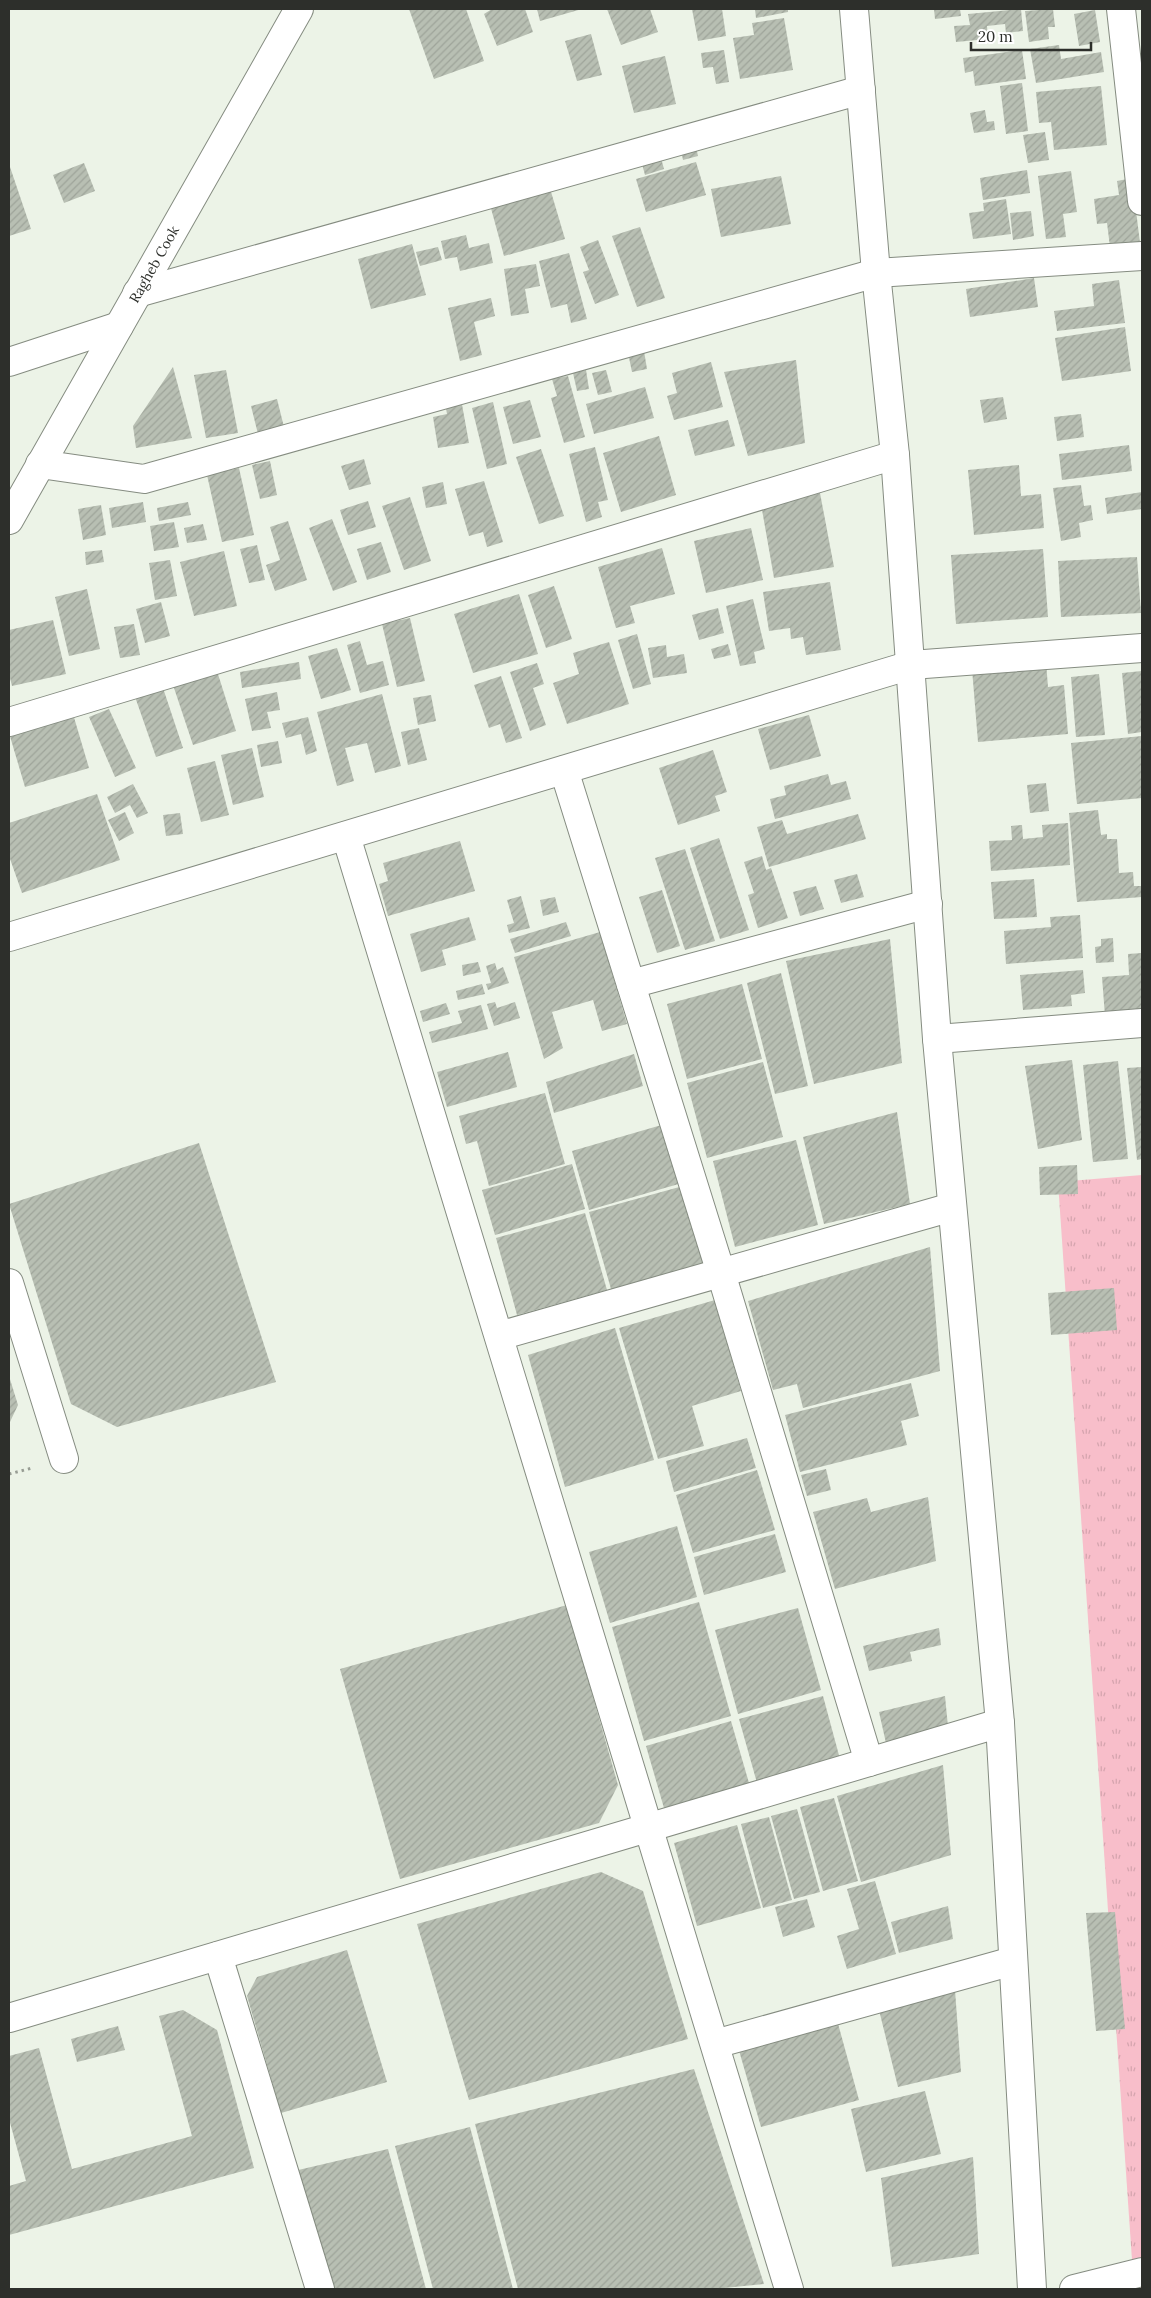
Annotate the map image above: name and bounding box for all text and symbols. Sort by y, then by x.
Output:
scale bar [971,20,1091,52]
text: 20 m [978,27,1013,46]
street label: Ragheb Cook [125,222,183,306]

